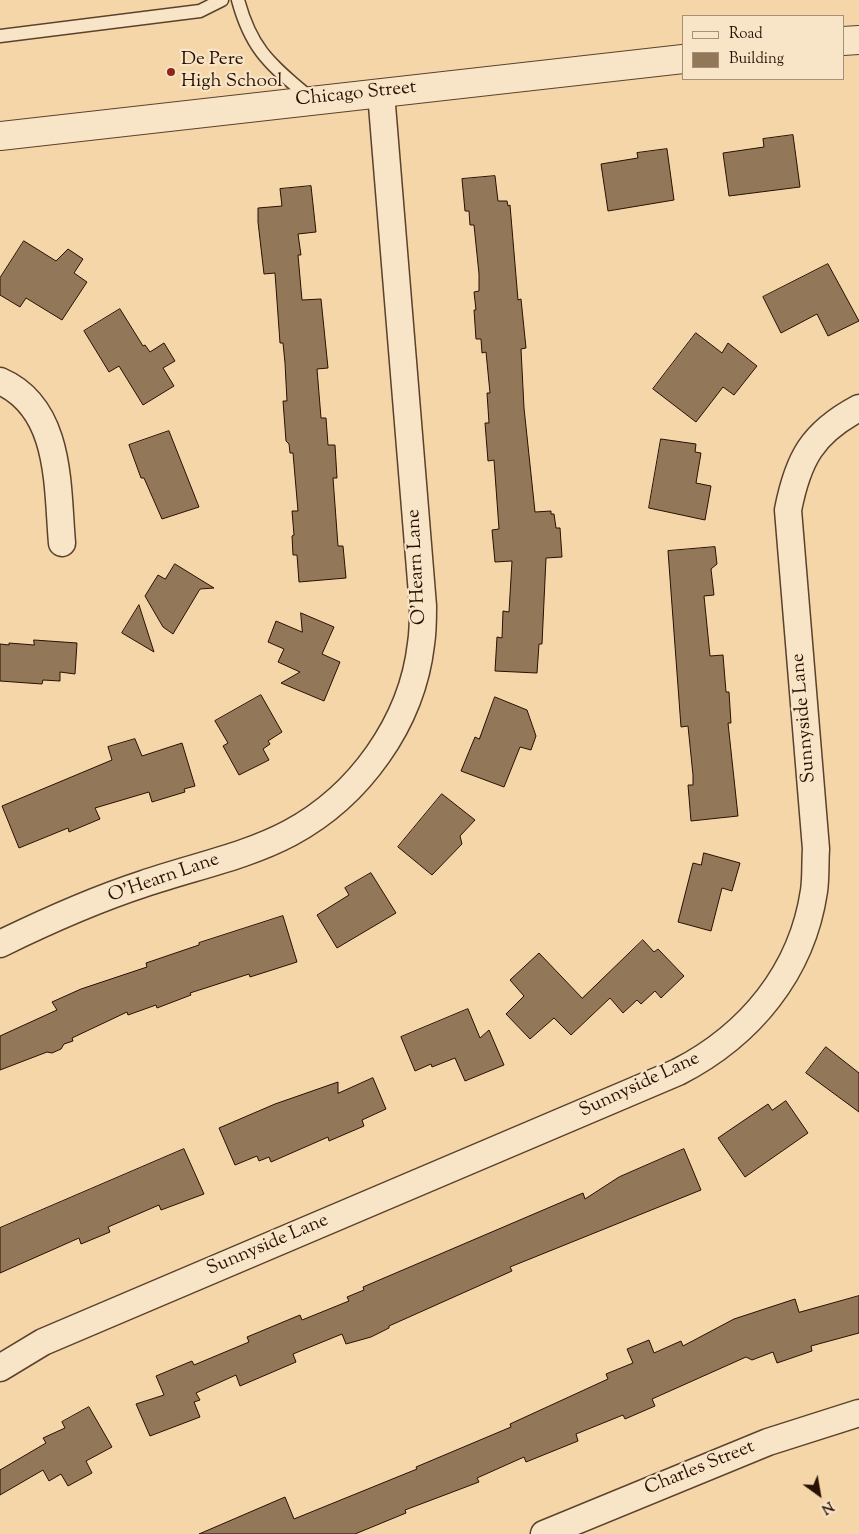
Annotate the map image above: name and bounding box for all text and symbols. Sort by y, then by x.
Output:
legend [682,15,844,80]
text: Road [729,24,763,45]
text: Building [729,49,784,70]
place label: De Pere High School [181,50,283,94]
marker: De Pere High School [165,66,177,78]
street label: Chicago Street [294,77,418,113]
street label: O'Hearn Lane [404,508,432,626]
street label: Sunnyside Lane [788,652,822,784]
street label: O'Hearn Lane [105,849,223,909]
street label: Sunnyside Lane [576,1048,704,1124]
street label: Sunnyside Lane [204,1210,332,1282]
street label: Charles Street [642,1437,758,1501]
north arrow [794,1469,844,1519]
text: N [817,1495,837,1518]

